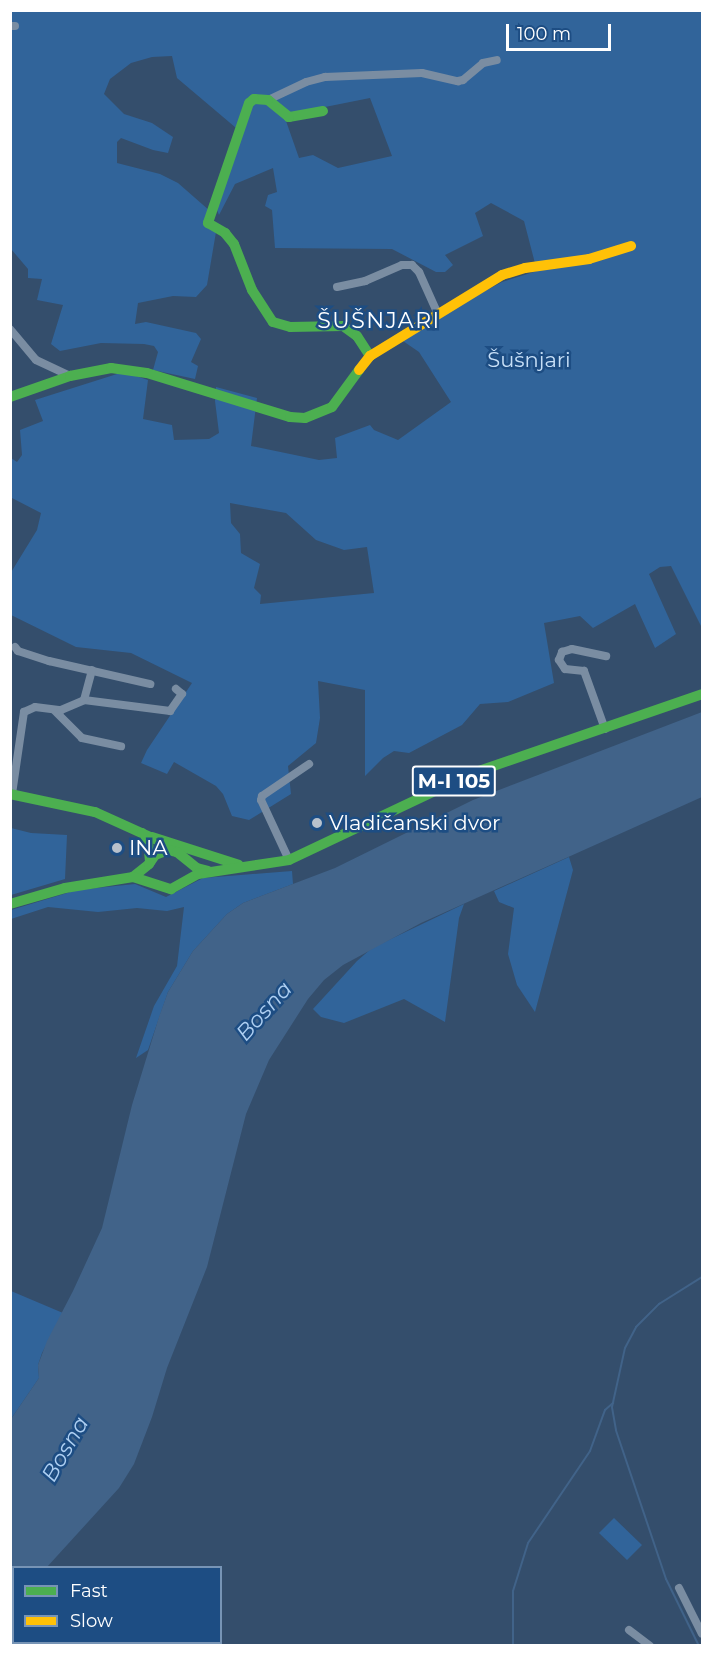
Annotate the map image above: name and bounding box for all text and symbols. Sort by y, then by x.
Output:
scale bar [509,12,614,50]
text: 100 m [517,23,571,45]
district label: ŠUŠNJARI [317,308,441,334]
park label: Šušnjari [487,347,571,373]
road number: M-I 105 [410,764,498,798]
place label: Vladičanski dvor [329,810,500,836]
marker: Vladičanski dvor [310,816,324,830]
place label: INA [129,835,167,861]
marker: INA [110,841,124,855]
water label: Bosna [230,976,298,1046]
water label: Bosna [36,1412,94,1486]
legend [12,1566,222,1644]
text: Fast [70,1580,108,1602]
text: Slow [70,1610,113,1632]

